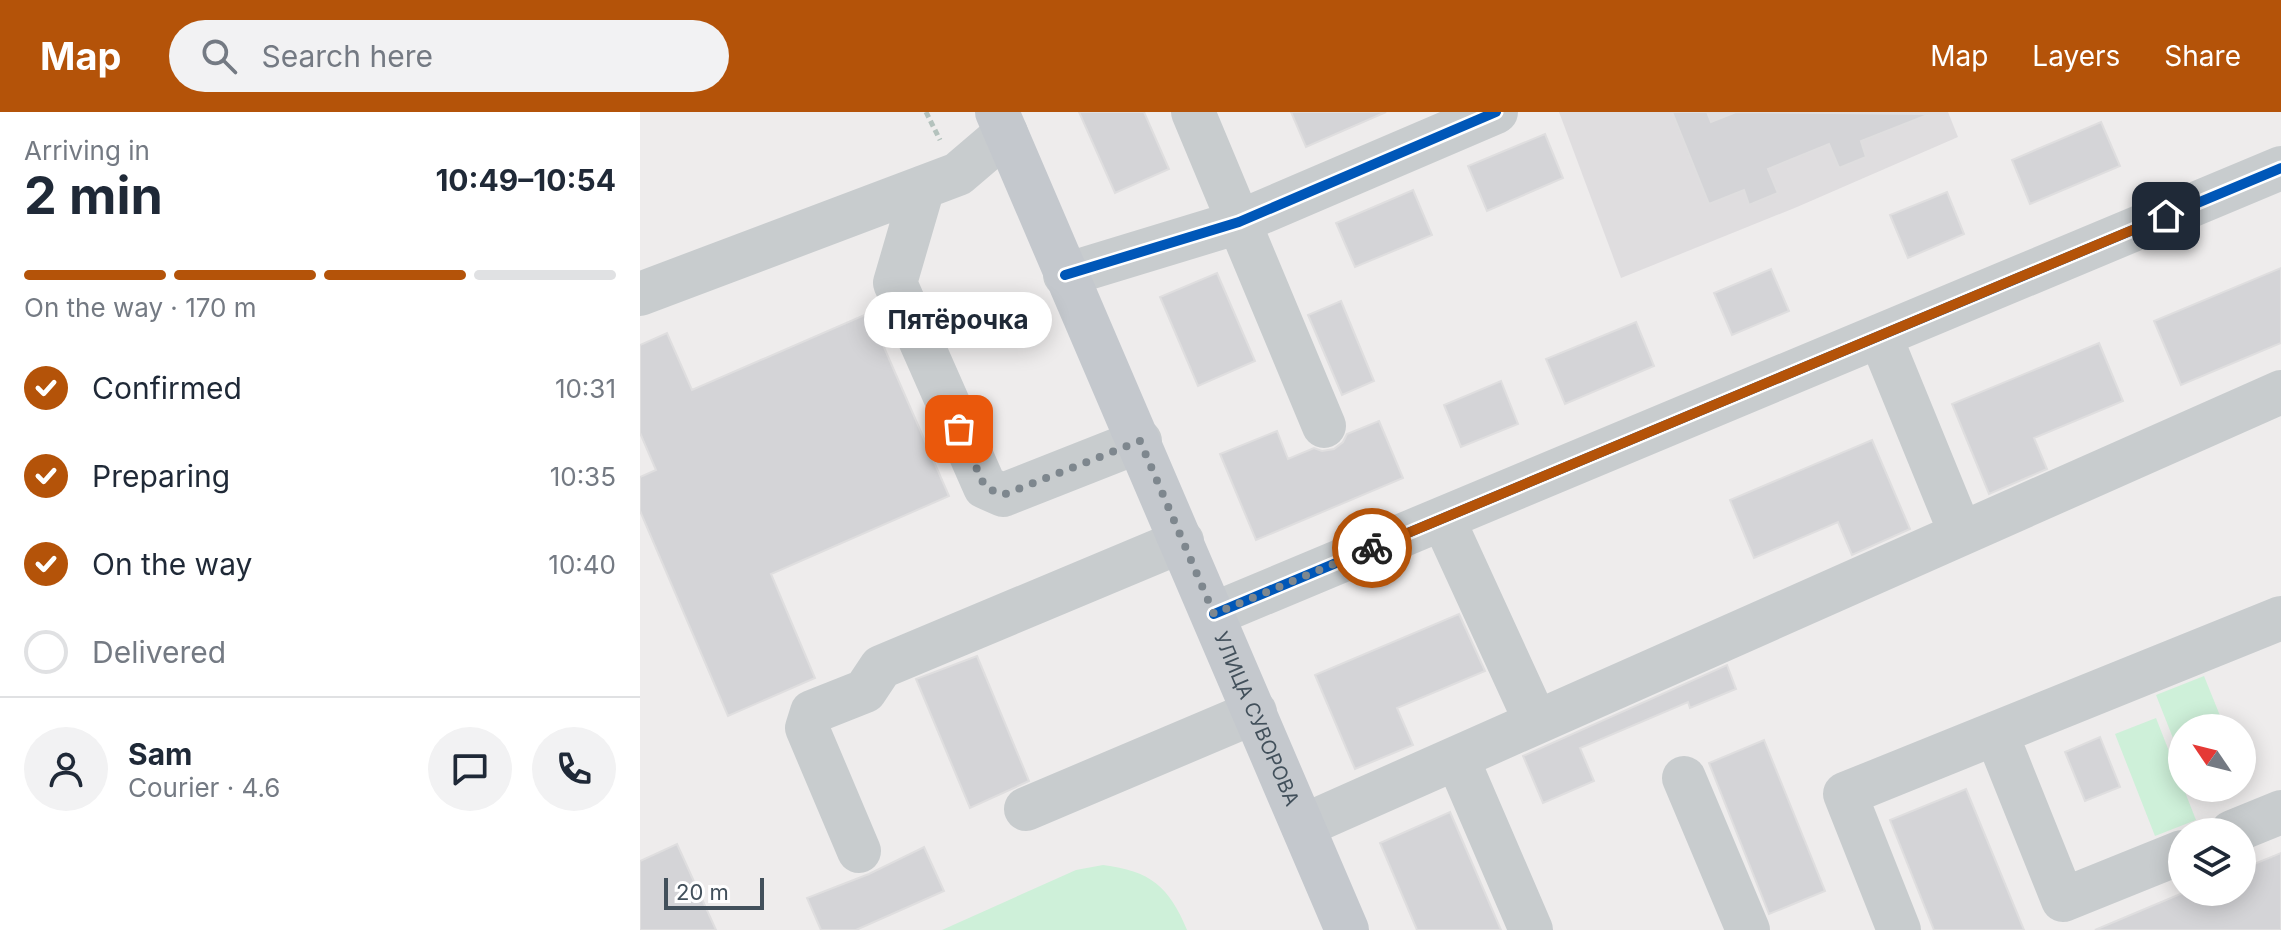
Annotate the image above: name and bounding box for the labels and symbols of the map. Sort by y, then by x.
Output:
pin [2132,182,2200,250]
callout: Пятёрочка [865,293,1053,349]
pin [925,395,993,463]
courier [1332,508,1412,588]
street label: УЛИЦА СУВОРОВА [1209,628,1305,810]
north arrow [2168,714,2256,802]
scale bar [664,874,764,910]

